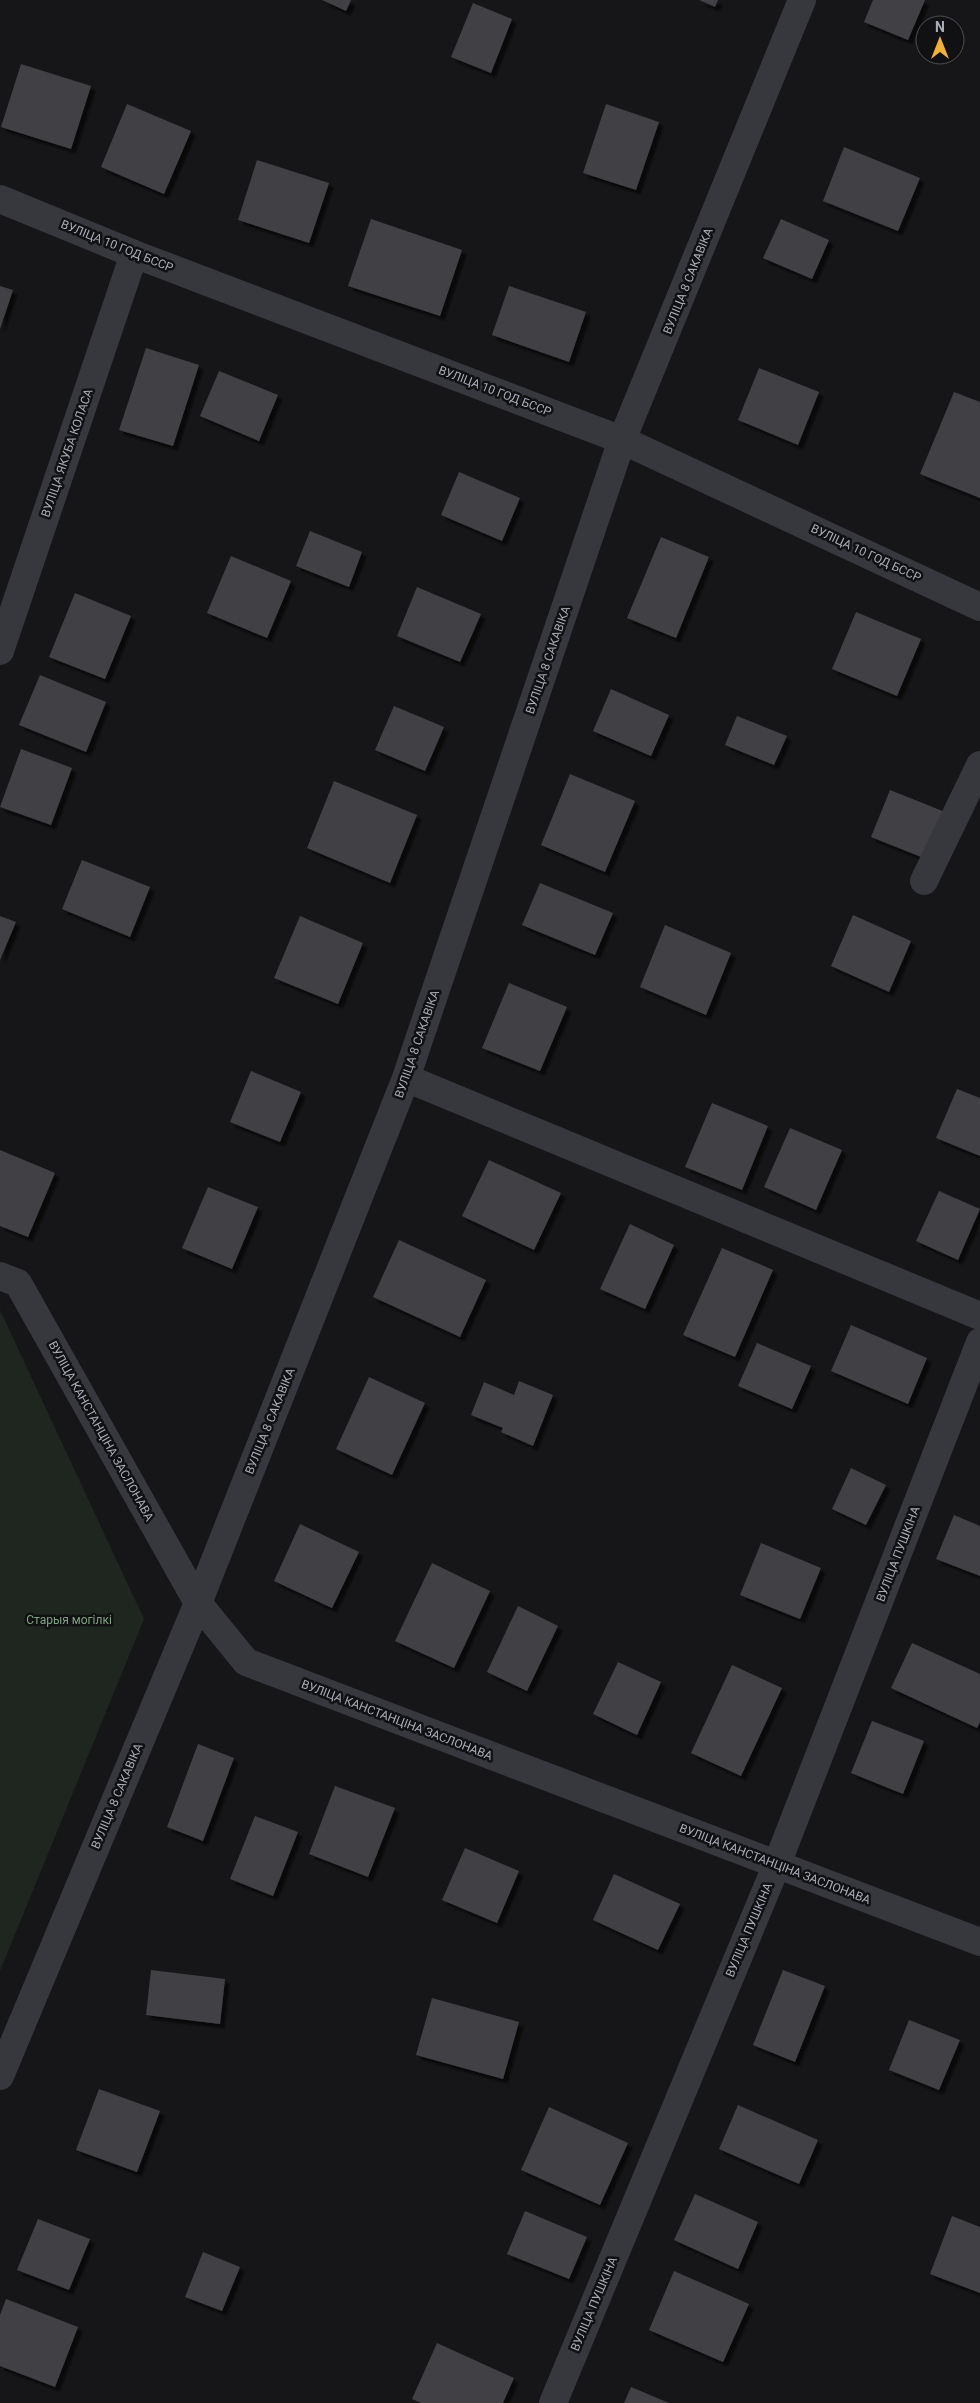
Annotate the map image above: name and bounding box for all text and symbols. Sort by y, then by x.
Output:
north arrow [915,15,965,65]
text: N [935,19,945,35]
street label: ВУЛІЦА 10 ГОД БССР [59,217,175,275]
street label: ВУЛІЦА 8 САКАВІКА [660,226,716,336]
street label: ВУЛІЦА 10 ГОД БССР [437,363,554,419]
street label: ВУЛІЦА ЯКУБА КОЛАСА [38,387,96,519]
street label: ВУЛІЦА 10 ГОД БССР [809,521,924,585]
street label: ВУЛІЦА 8 САКАВІКА [523,604,573,716]
street label: ВУЛІЦА 8 САКАВІКА [392,988,442,1100]
street label: ВУЛІЦА КАНСТАНЦІНА ЗАСЛОНАВА [46,1339,157,1524]
street label: ВУЛІЦА 8 САКАВІКА [242,1366,298,1476]
street label: ВУЛІЦА ПУШКІНА [873,1504,923,1604]
park label: Старыя могілкі [26,1613,112,1627]
street label: ВУЛІЦА КАНСТАНЦІНА ЗАСЛОНАВА [299,1677,495,1763]
street label: ВУЛІЦА 8 САКАВІКА [88,1741,146,1851]
street label: ВУЛІЦА КАНСТАНЦІНА ЗАСЛОНАВА [677,1821,873,1907]
street label: ВУЛІЦА ПУШКІНА [723,1881,775,1979]
street label: ВУЛІЦА ПУШКІНА [568,2255,620,2353]

